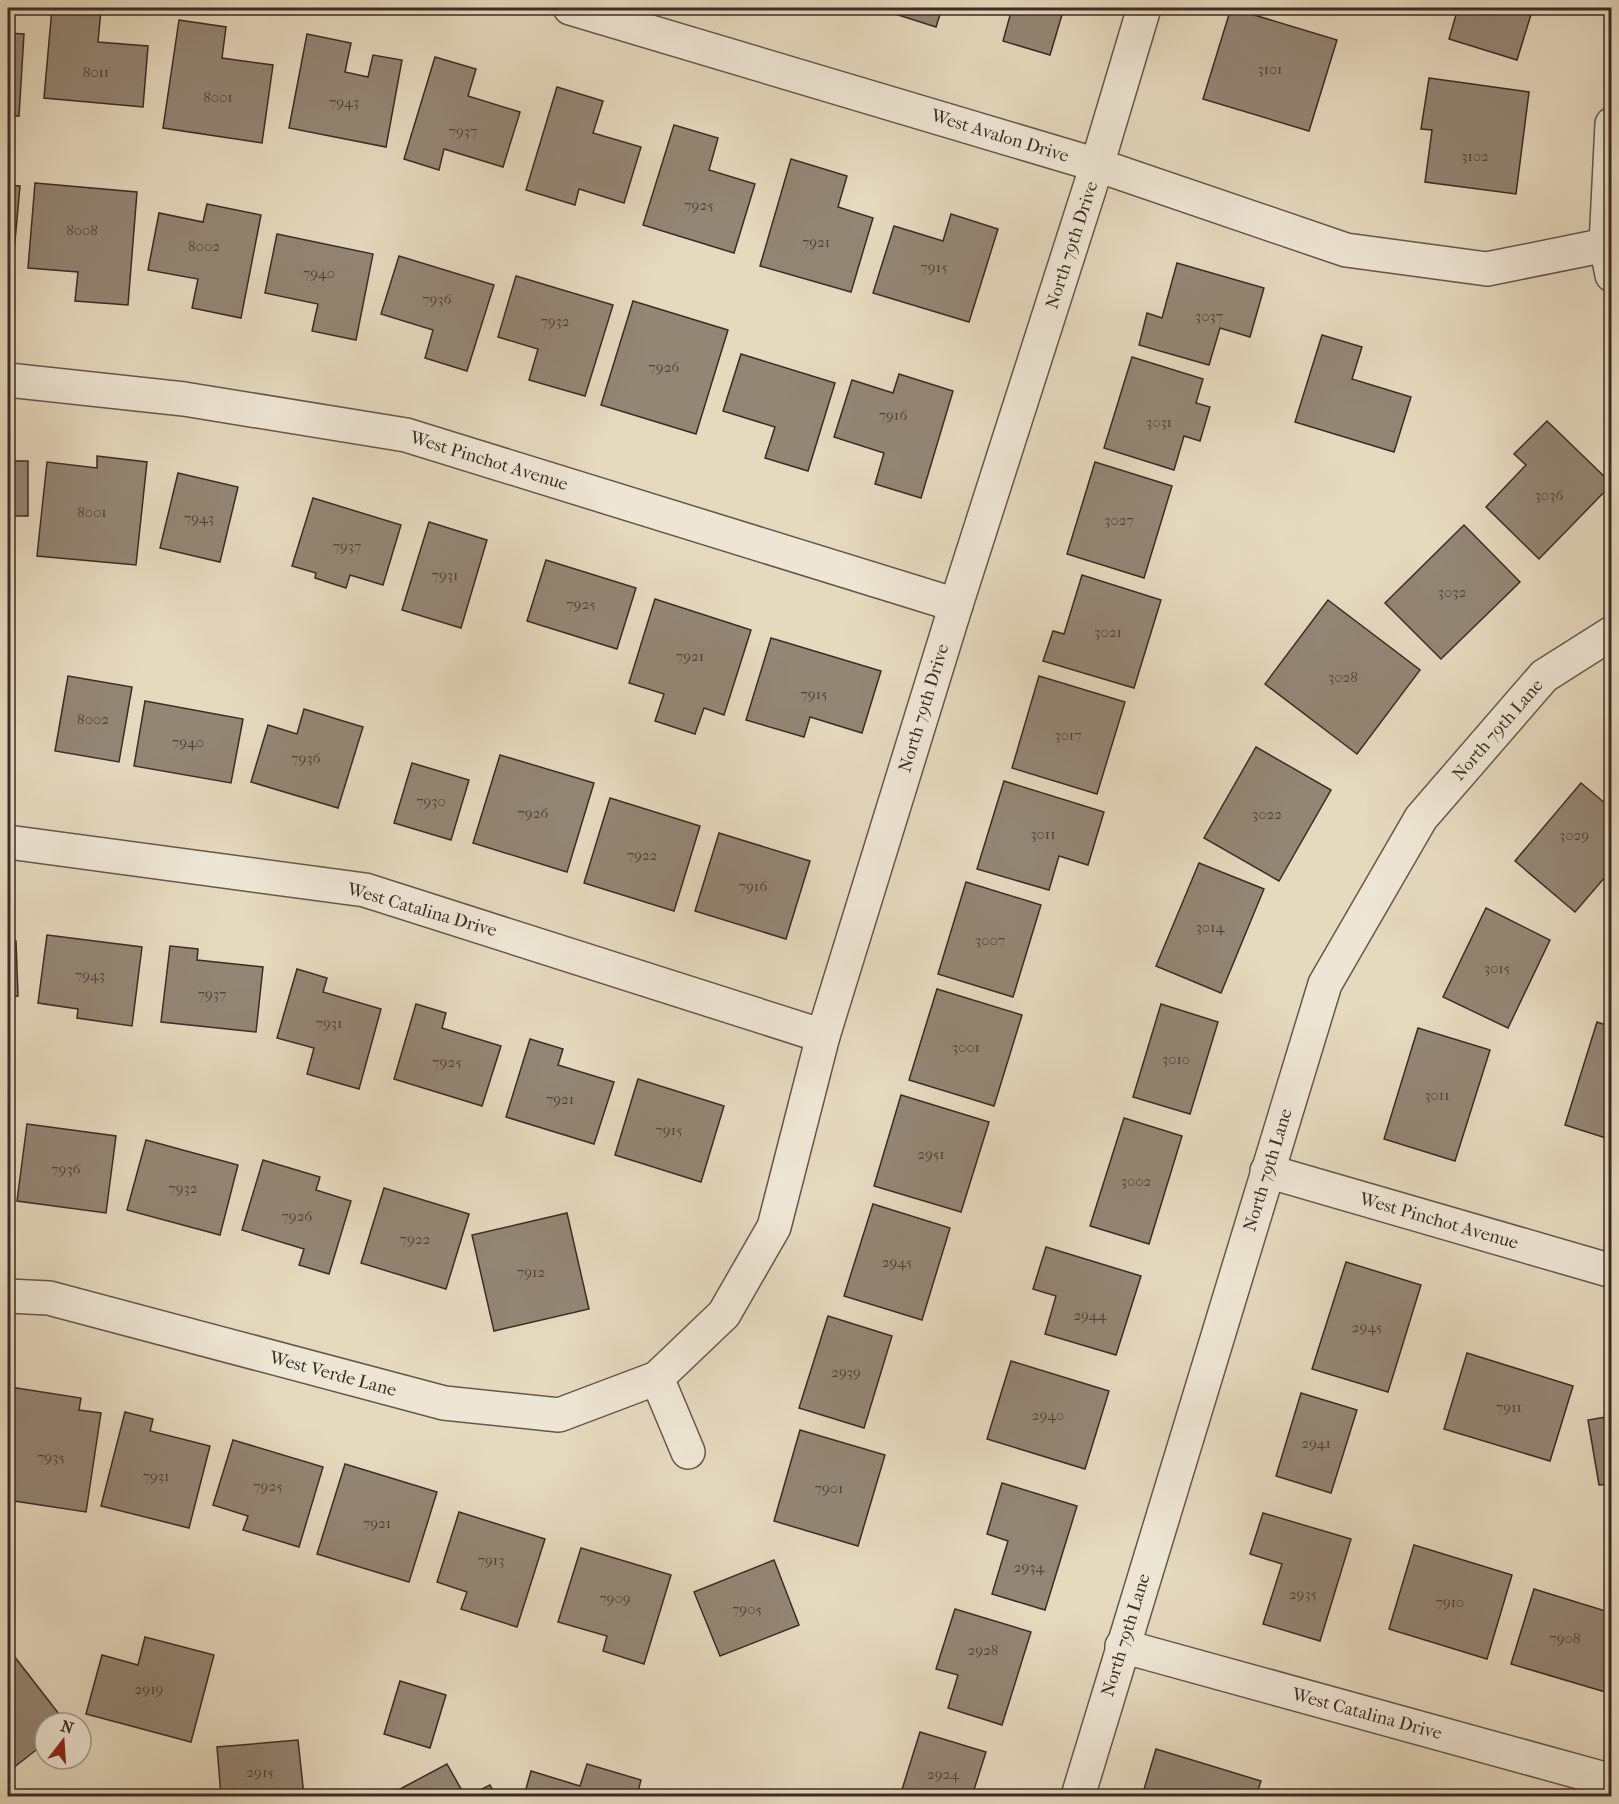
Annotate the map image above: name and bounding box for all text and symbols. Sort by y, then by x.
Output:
house number: 3101 [1258,60,1282,78]
house number: 8011 [83,63,109,81]
house number: 8001 [203,88,233,106]
house number: 7943 [329,93,359,111]
street label: West Avalon Drive [928,105,1071,167]
house number: 7937 [449,122,477,140]
house number: 3102 [1461,147,1489,165]
street label: North 79th Drive [1041,178,1103,311]
house number: 7925 [684,196,714,214]
house number: 8008 [66,221,98,239]
house number: 7921 [802,233,830,251]
house number: 8002 [188,237,220,255]
house number: 7915 [921,258,947,276]
house number: 7940 [303,264,335,282]
house number: 7936 [422,290,453,308]
house number: 3037 [1195,307,1223,325]
house number: 7932 [541,312,570,330]
house number: 7926 [649,358,680,376]
house number: 7916 [879,406,908,424]
house number: 3031 [1146,413,1172,431]
street label: West Pinchot Avenue [406,427,571,495]
house number: 3036 [1535,486,1564,504]
house number: 8001 [77,503,107,521]
house number: 7943 [184,509,214,527]
house number: 3027 [1104,511,1134,529]
house number: 7937 [333,537,361,555]
house number: 7931 [432,566,458,584]
house number: 3032 [1438,583,1466,601]
house number: 7925 [566,595,596,613]
house number: 3021 [1094,623,1122,641]
street label: North 79th Drive [895,641,954,775]
house number: 7921 [676,647,704,665]
house number: 3028 [1328,668,1358,686]
street label: North 79th Lane [1448,675,1548,785]
house number: 7915 [801,685,827,703]
house number: 8002 [77,710,109,728]
house number: 3017 [1055,726,1081,744]
house number: 7940 [172,733,204,751]
house number: 7936 [291,749,322,767]
house number: 7930 [416,792,446,810]
house number: 7926 [518,804,549,822]
house number: 3022 [1252,805,1282,823]
house number: 3011 [1030,825,1056,843]
house number: 3029 [1559,826,1589,844]
house number: 7922 [627,846,658,864]
house number: 7916 [739,877,768,895]
street label: West Catalina Drive [344,878,499,941]
house number: 3014 [1196,918,1225,936]
house number: 3007 [975,931,1005,949]
house number: 3015 [1484,959,1510,977]
house number: 7943 [75,966,105,984]
house number: 7937 [198,985,226,1003]
house number: 7931 [316,1014,342,1032]
house number: 3001 [952,1038,980,1056]
house number: 3010 [1162,1050,1190,1068]
house number: 7925 [432,1053,462,1071]
house number: 3011 [1424,1086,1450,1104]
house number: 7921 [546,1090,574,1108]
street label: North 79th Lane [1239,1106,1297,1234]
house number: 7915 [656,1121,682,1139]
house number: 2951 [917,1145,945,1163]
house number: 7936 [51,1160,82,1178]
house number: 3002 [1121,1172,1151,1190]
house number: 7932 [169,1179,198,1197]
street label: West Pinchot Avenue [1356,1188,1521,1254]
house number: 7926 [282,1207,313,1225]
house number: 7922 [400,1230,431,1248]
house number: 2945 [882,1253,912,1271]
house number: 7912 [517,1263,545,1281]
house number: 2944 [1073,1306,1108,1324]
house number: 2945 [1352,1318,1382,1336]
street label: West Verde Lane [266,1347,399,1401]
house number: 2939 [831,1363,861,1381]
house number: 7911 [1496,1398,1522,1416]
house number: 2940 [1032,1406,1064,1424]
house number: 2941 [1301,1434,1331,1452]
house number: 7935 [37,1448,65,1466]
house number: 7931 [143,1467,169,1485]
house number: 7925 [253,1477,283,1495]
house number: 7901 [815,1479,843,1497]
house number: 7921 [363,1514,391,1532]
house number: 7913 [478,1551,504,1569]
house number: 2934 [1014,1558,1045,1576]
street label: North 79th Lane [1097,1571,1155,1699]
house number: 2935 [1289,1585,1317,1603]
house number: 7909 [599,1589,631,1607]
house number: 7910 [1436,1593,1464,1611]
house number: 7905 [732,1600,762,1618]
house number: 7908 [1550,1629,1580,1647]
house number: 2928 [968,1641,998,1659]
house number: 2919 [135,1680,164,1698]
street label: West Catalina Drive [1289,1684,1444,1744]
north arrow [33,1711,93,1771]
text: N [59,1716,77,1738]
house number: 2915 [246,1763,274,1781]
house number: 2924 [927,1765,960,1783]

